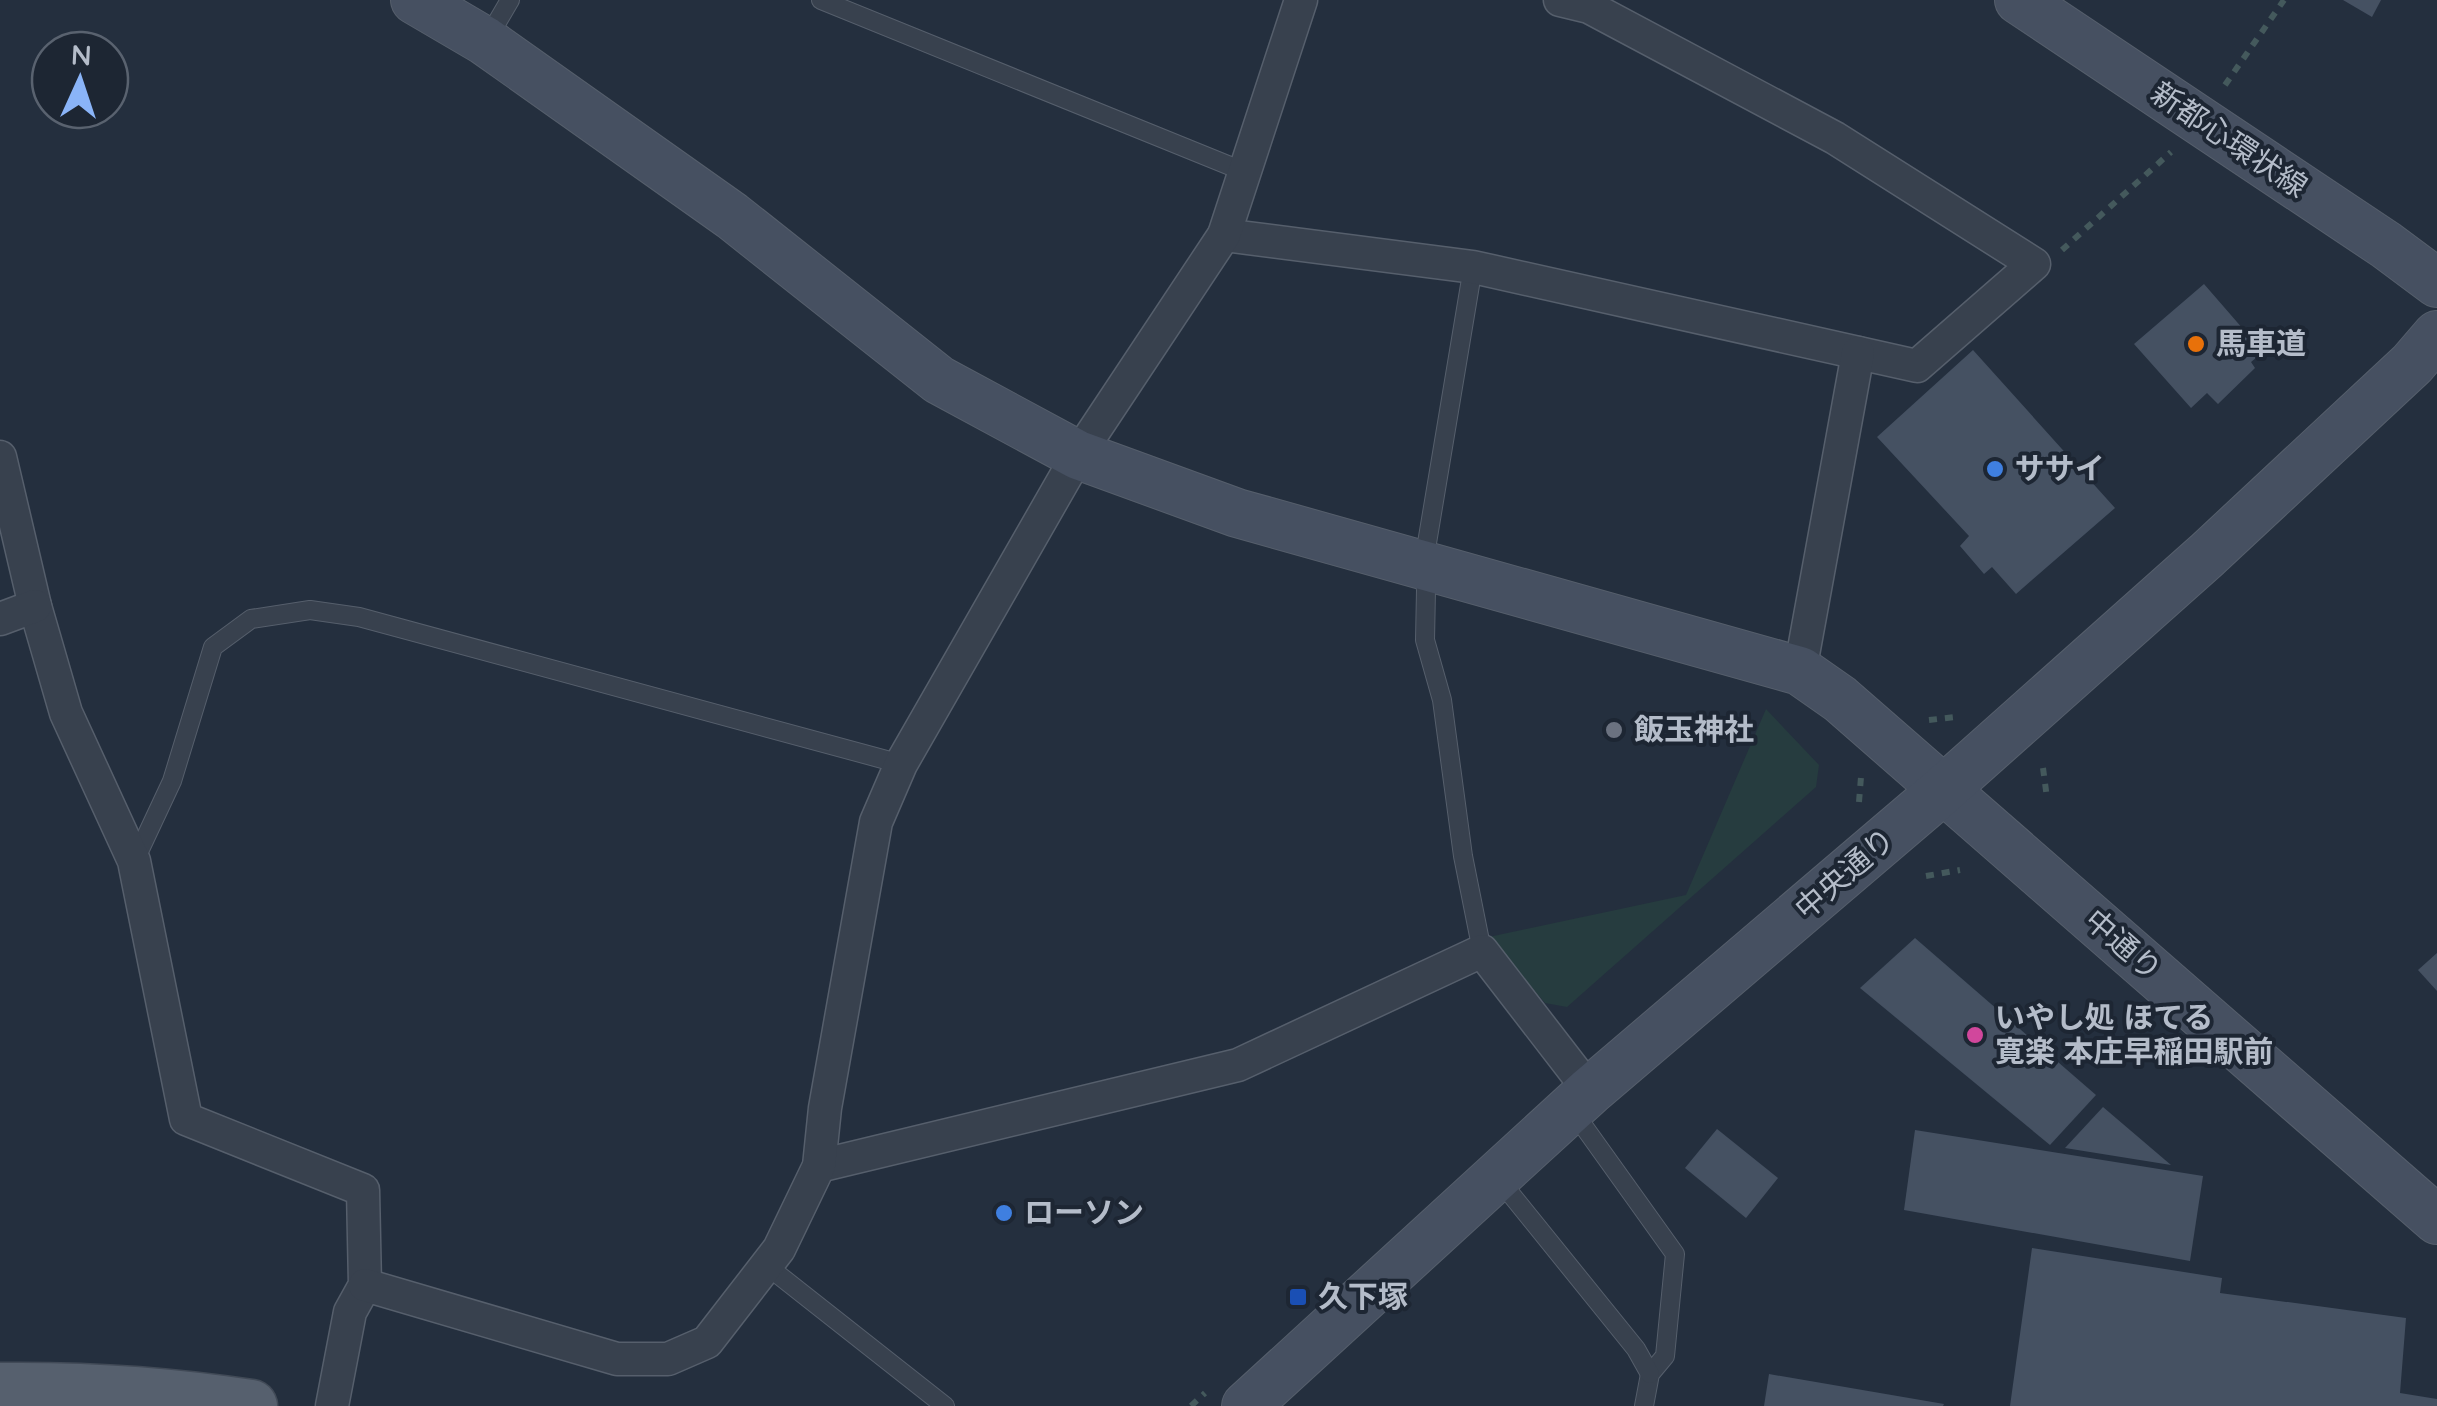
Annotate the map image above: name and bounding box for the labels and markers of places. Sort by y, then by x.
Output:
place label: 馬車道 [2216,324,2306,362]
marker: 馬車道 [2185,333,2207,355]
place label: ササイ [2015,449,2105,487]
marker: ササイ [1984,458,2006,480]
place label: 飯玉神社 [1634,710,1754,748]
marker: 飯玉神社 [1603,719,1625,741]
place label: いやし処 ほてる 寛楽 本庄早稲田駅前 [1995,998,2273,1070]
marker: いやし処 ほてる 寛楽 本庄早稲田駅前 [1964,1024,1986,1046]
place label: ローソン [1024,1193,1144,1231]
marker: ローソン [993,1202,1015,1224]
place label: 久下塚 [1318,1277,1408,1315]
marker: 久下塚 [1287,1286,1309,1308]

